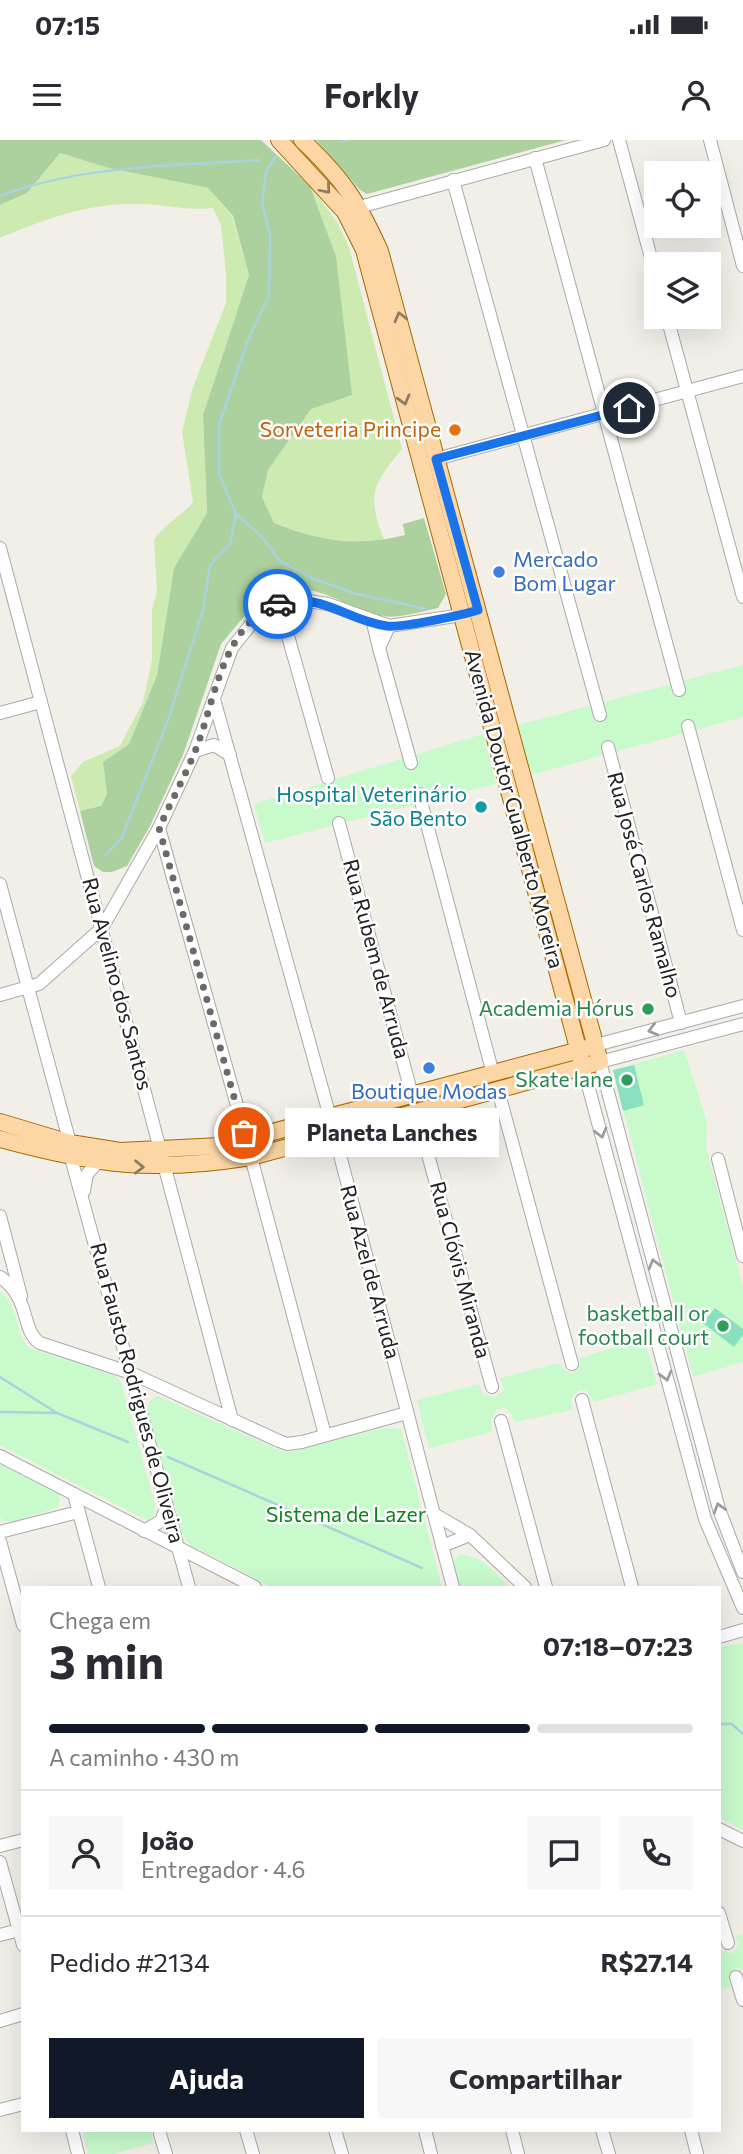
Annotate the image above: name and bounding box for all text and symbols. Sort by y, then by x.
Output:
text: 07:15 [35,9,100,40]
text: Forkly [324,75,419,115]
icon: menu [28,76,66,114]
icon: person [677,76,715,114]
map controls [644,161,721,329]
button: locate [644,161,721,238]
one-way arrow [318,181,330,194]
button: layers [644,252,721,329]
one-way arrow [394,311,408,323]
pin [599,378,659,438]
icon: home [610,389,648,427]
one-way arrow [396,394,410,406]
place label: Sorveteria Principe [260,416,441,441]
marker: Sorveteria Principe [447,422,463,438]
place label: Mercado Bom Lugar [513,546,616,595]
marker: Mercado Bom Lugar [491,564,507,580]
courier [243,569,313,639]
icon: car [259,585,297,623]
street label: Avenida Doutor Gualberto Moreira [461,646,570,971]
street label: Rua José Carlos Ramalho [603,769,688,1000]
place label: Hospital Veterinário São Bento [276,781,467,830]
marker: Hospital Veterinário São Bento [473,799,489,815]
street label: Rua Rubem de Arruda [339,856,416,1061]
street label: Rua Avelino dos Santos [78,875,159,1093]
place label: Academia Hórus [479,995,634,1020]
marker: Academia Hórus [640,1001,656,1017]
one-way arrow [648,1022,660,1036]
marker: Boutique Modas [421,1060,437,1076]
place label: Skate lane [515,1066,613,1091]
marker: Skate lane [619,1072,635,1088]
place label: Boutique Modas [351,1078,507,1103]
pin [214,1103,274,1163]
callout: Planeta Lanches [286,1108,500,1158]
icon: bag [225,1114,263,1152]
text: Planeta Lanches [307,1118,477,1146]
one-way arrow [593,1127,607,1139]
one-way arrow [133,1159,144,1174]
street label: Rua Clóvis Miranda [426,1178,497,1361]
street label: Rua Azel de Arruda [336,1182,407,1361]
street label: Rua Fausto Rodrigues de Oliveira [86,1240,191,1546]
one-way arrow [648,1258,662,1270]
place label: basketball or football court [578,1300,709,1349]
marker: basketball or football court [715,1318,731,1334]
one-way arrow [658,1370,672,1382]
park label: Sistema de Lazer [266,1501,426,1526]
one-way arrow [713,1502,728,1514]
text: Chega em [49,1606,151,1634]
text: 07:18–07:23 [543,1630,693,1661]
text: 3 min [49,1632,164,1688]
text: A caminho · 430 m [49,1743,239,1771]
button: person [49,1816,123,1890]
button: chat [527,1816,601,1890]
button: phone [619,1816,693,1890]
text: João [141,1824,194,1855]
text: Entregador · 4.6 [141,1855,306,1883]
text: Pedido #2134 [49,1946,210,1977]
text: R$27.14 [601,1946,693,1977]
button: Ajuda [49,2038,364,2118]
button: Compartilhar [378,2038,693,2118]

